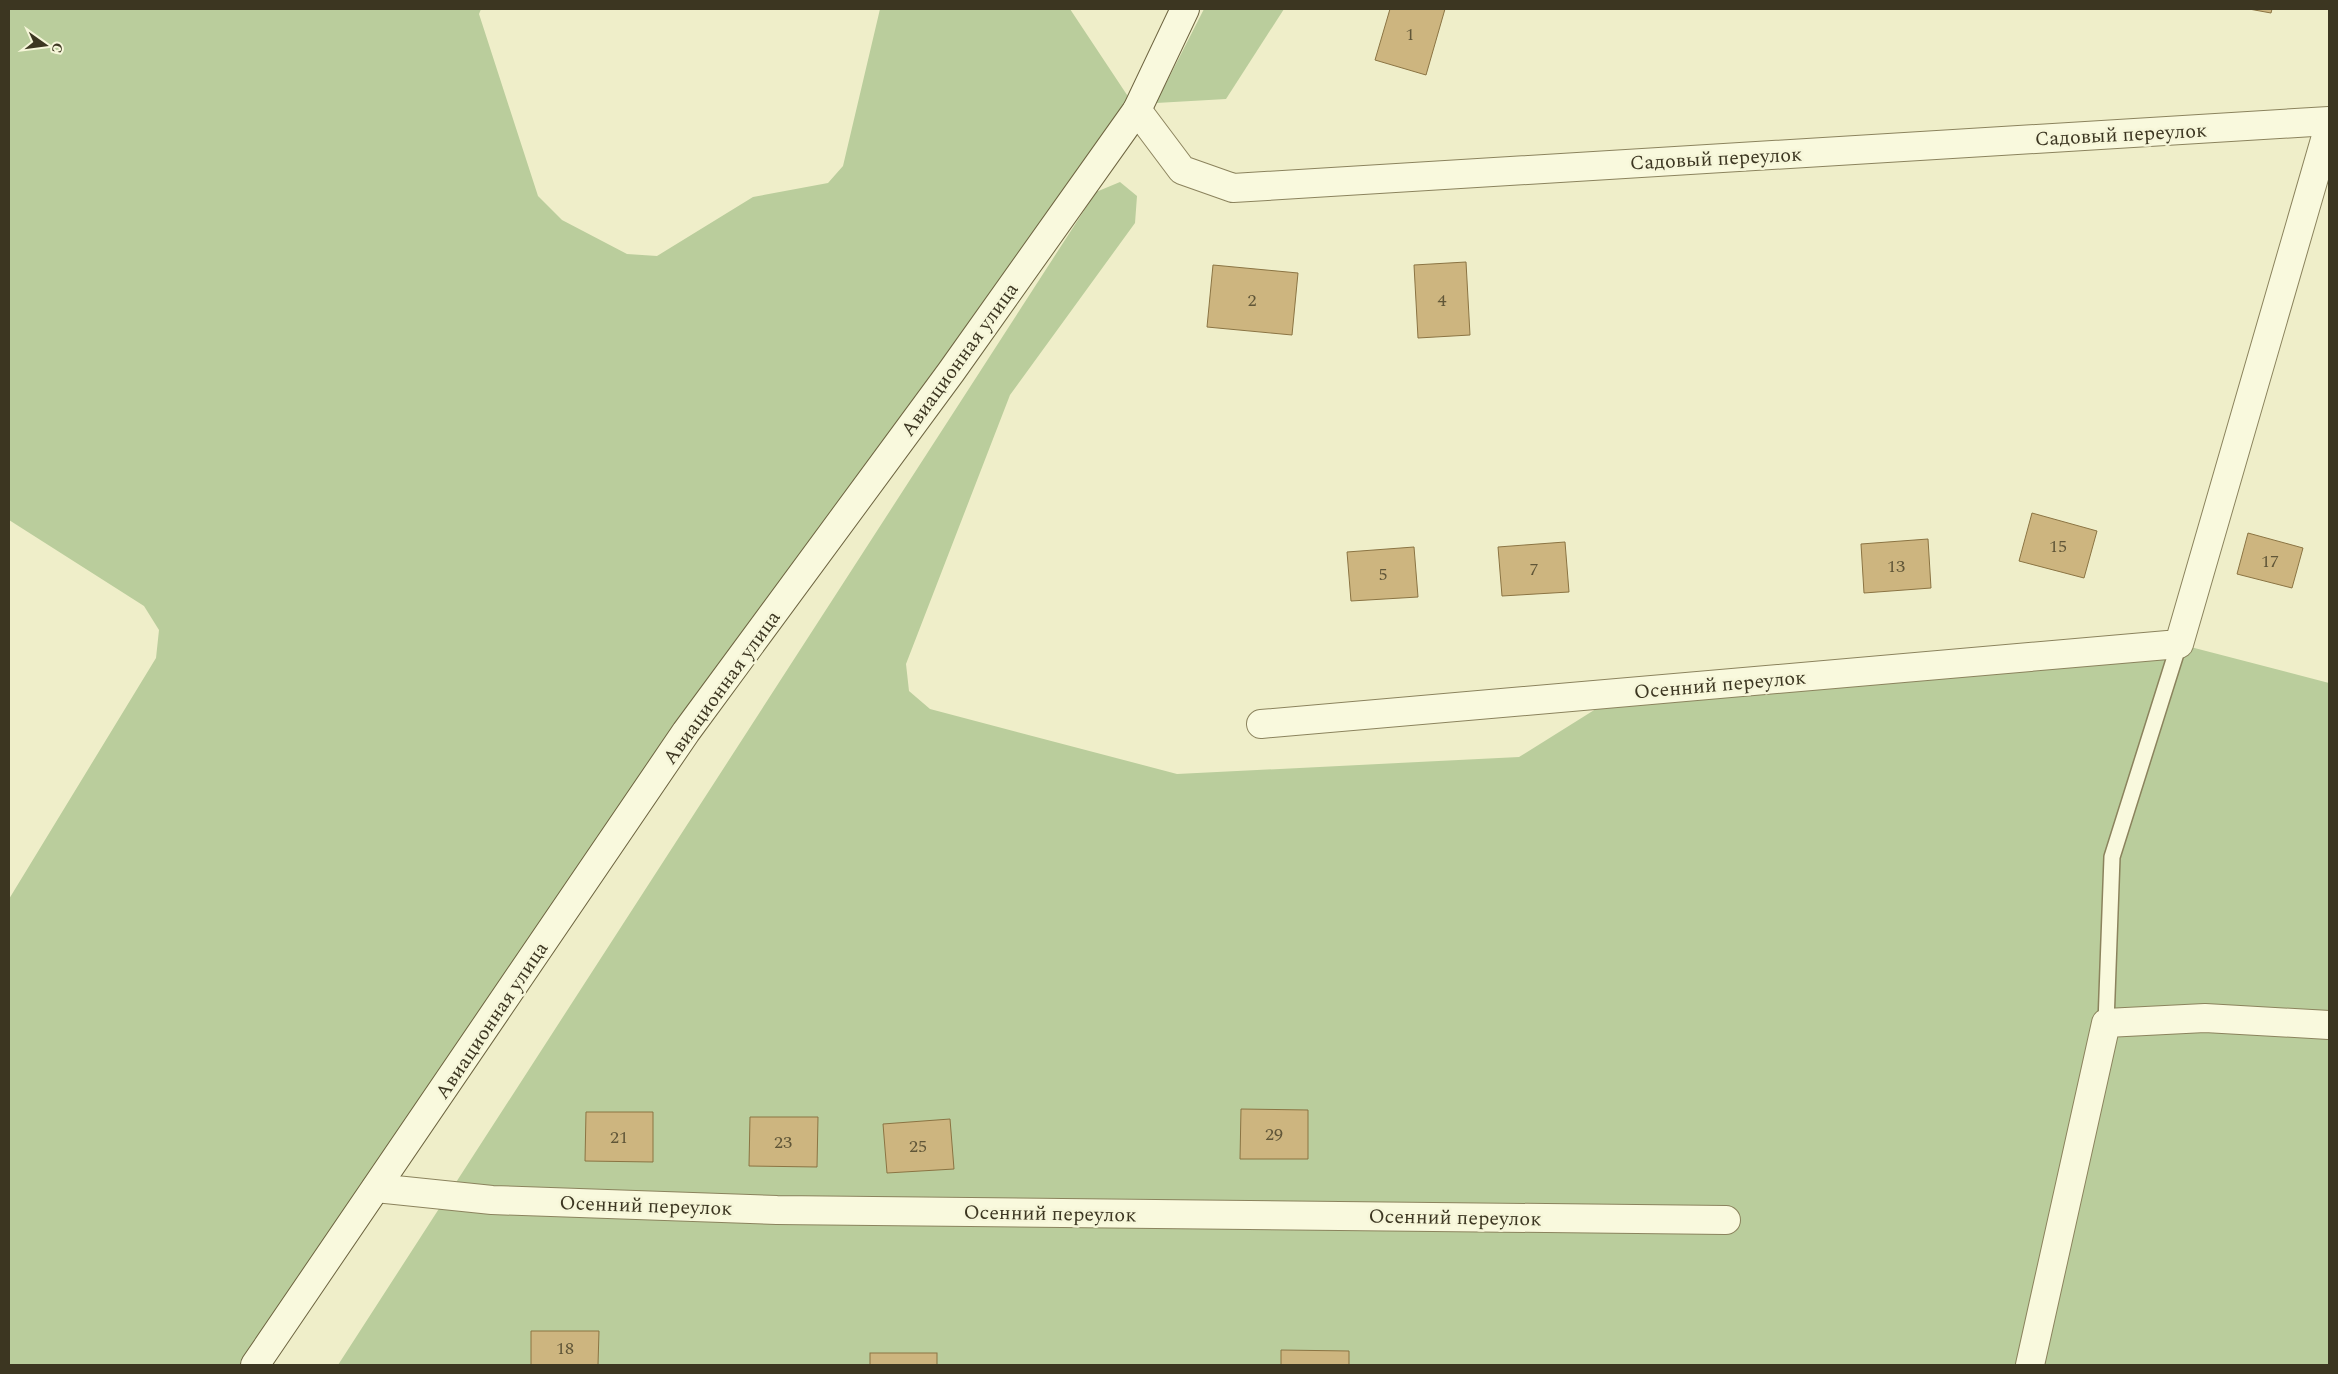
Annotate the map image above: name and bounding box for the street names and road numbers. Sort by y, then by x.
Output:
street label: Садовый переулок [2034,116,2208,154]
street label: Садовый переулок [1629,140,1803,178]
street label: Авиационная улица [893,276,1026,443]
street label: Авиационная улица [655,604,788,771]
street label: Осенний переулок [1633,663,1808,707]
street label: Авиационная улица [428,936,556,1105]
street label: Осенний переулок [559,1188,733,1224]
street label: Осенний переулок [963,1197,1137,1231]
street label: Осенний переулок [1368,1201,1542,1235]

